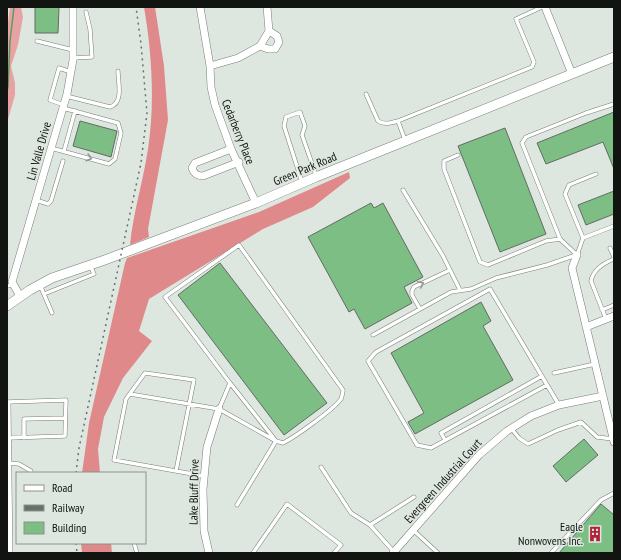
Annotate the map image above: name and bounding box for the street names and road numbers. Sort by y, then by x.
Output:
street label: Cedarberry Place [219,97,258,167]
street label: Lin Valle Drive [23,120,54,182]
street label: Green Park Road [271,148,339,189]
street label: Evergreen Industrial Court [401,435,485,526]
street label: Lake Bluff Drive [185,459,202,525]

